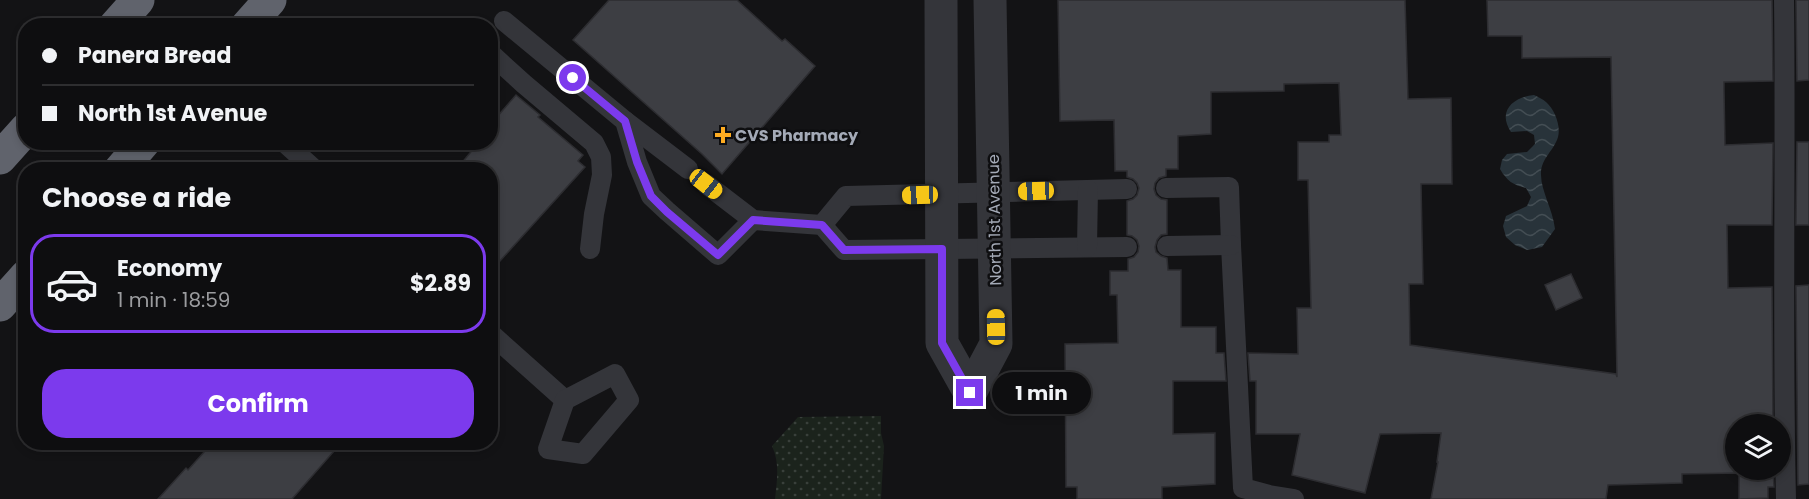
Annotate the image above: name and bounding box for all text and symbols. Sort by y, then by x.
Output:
text: Panera Bread [78,40,231,71]
route start [559,64,586,91]
text: North 1st Avenue [78,98,267,129]
place label: CVS Pharmacy [735,124,859,147]
marker: CVS Pharmacy [716,128,730,142]
street label: North 1st Avenue [982,154,1007,286]
car [686,166,726,202]
text: Choose a ride [42,179,231,216]
car [1018,181,1054,201]
car [902,185,938,205]
text: Economy [117,253,222,284]
icon: car [45,257,99,311]
text: $2.89 [410,268,471,299]
text: 1 min · 18:59 [117,286,230,314]
car [987,309,1005,345]
button: Confirm [42,369,474,438]
callout: 1 min [991,372,1090,414]
route end [956,379,983,406]
text: 1 min [1015,379,1068,407]
map controls [1725,414,1791,480]
button: layers [1725,414,1791,480]

